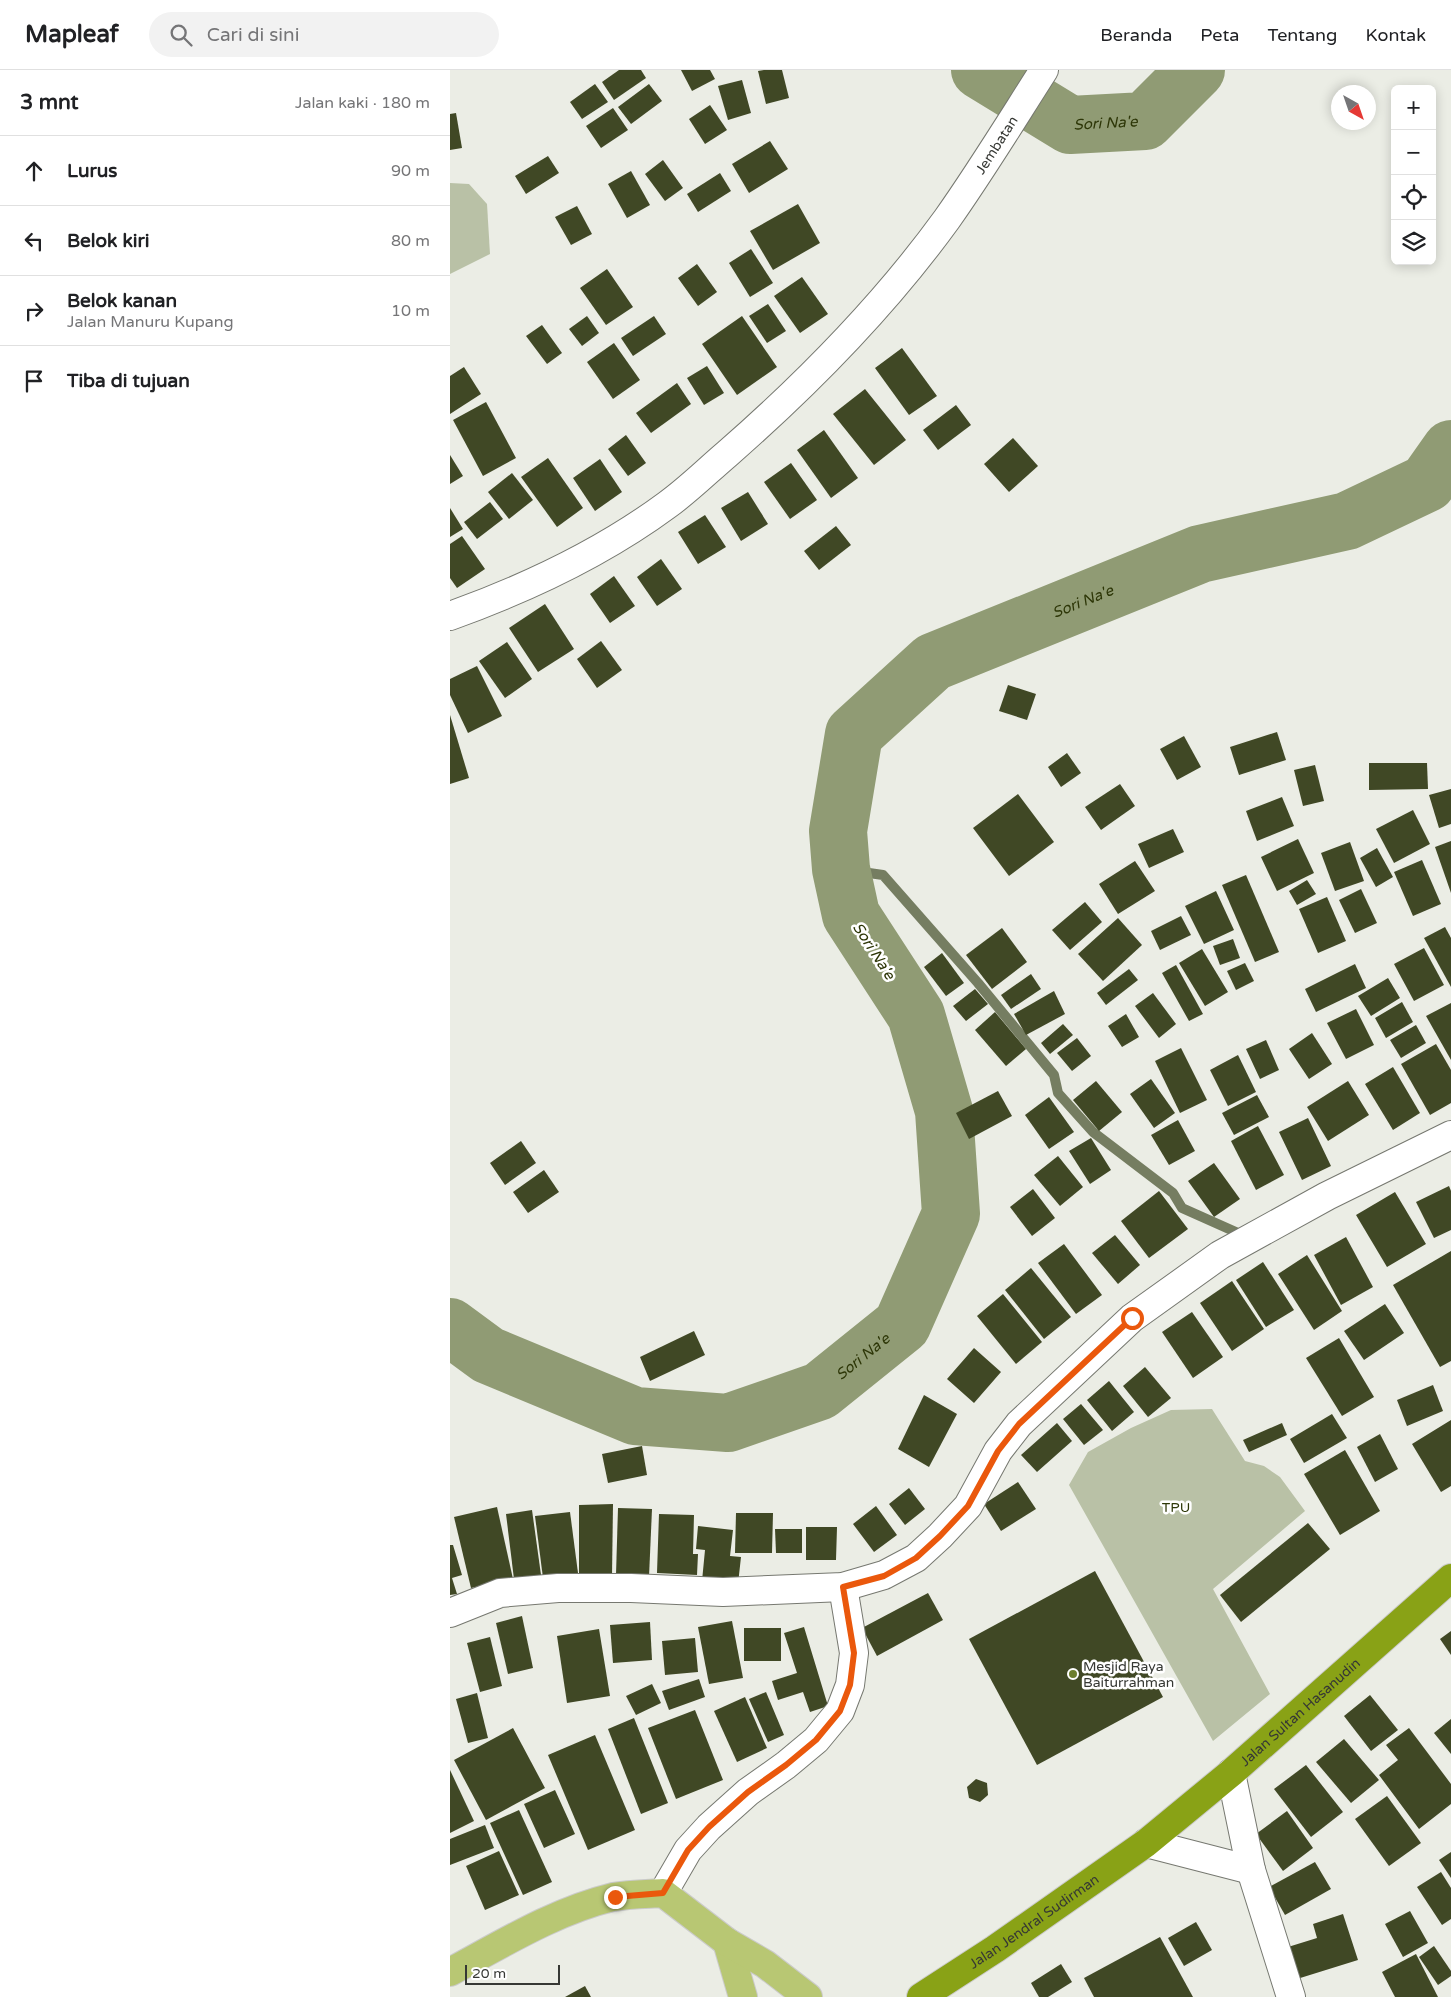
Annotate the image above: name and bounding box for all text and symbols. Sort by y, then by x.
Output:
search box [149,12,499,57]
text: Mapleaf [25,20,119,49]
icon: search [167,21,195,49]
text: Cari di sini [207,24,299,46]
text: Beranda [1100,24,1172,46]
text: Peta [1200,24,1239,46]
text: Tentang [1267,24,1337,46]
text: Kontak [1365,24,1426,46]
north arrow [1331,85,1376,130]
map controls [1391,85,1436,265]
button: + [1391,85,1436,130]
text: 3 mnt [20,90,79,115]
text: Jalan kaki · 180 m [295,93,430,113]
water label: Sori Na'e [1073,112,1139,134]
street label: Jembatan [972,113,1022,177]
button: − [1391,130,1436,175]
icon: ahead [20,157,48,185]
text: Lurus [67,160,117,182]
text: 90 m [391,161,430,181]
button: locate [1391,175,1436,220]
button: layers [1391,220,1436,265]
icon: left [20,227,48,255]
text: Belok kiri [67,230,150,252]
text: 80 m [391,231,430,251]
text: Belok kanan [67,290,177,312]
icon: right [20,297,48,325]
text: 10 m [391,301,430,321]
text: Jalan Manuru Kupang [67,312,234,332]
icon: arrive [20,367,48,395]
text: Tiba di tujuan [67,370,190,392]
water label: Sori Na'e [1050,581,1117,622]
water label: Sori Na'e [849,919,900,984]
route start [1121,1307,1144,1330]
water label: Sori Na'e [832,1328,895,1384]
park label: TPU [1162,1499,1190,1516]
street label: Jalan Sultan Hasanudin [1237,1655,1364,1770]
place label: Mesjid Raya Baiturrahman [1083,1658,1174,1691]
marker: Mesjid Raya Baiturrahman [1067,1668,1079,1680]
street label: Jalan Jendral Sudirman [966,1871,1102,1972]
route end [604,1886,627,1909]
scale bar [465,1962,560,1985]
text: 20 m [472,1965,506,1982]

